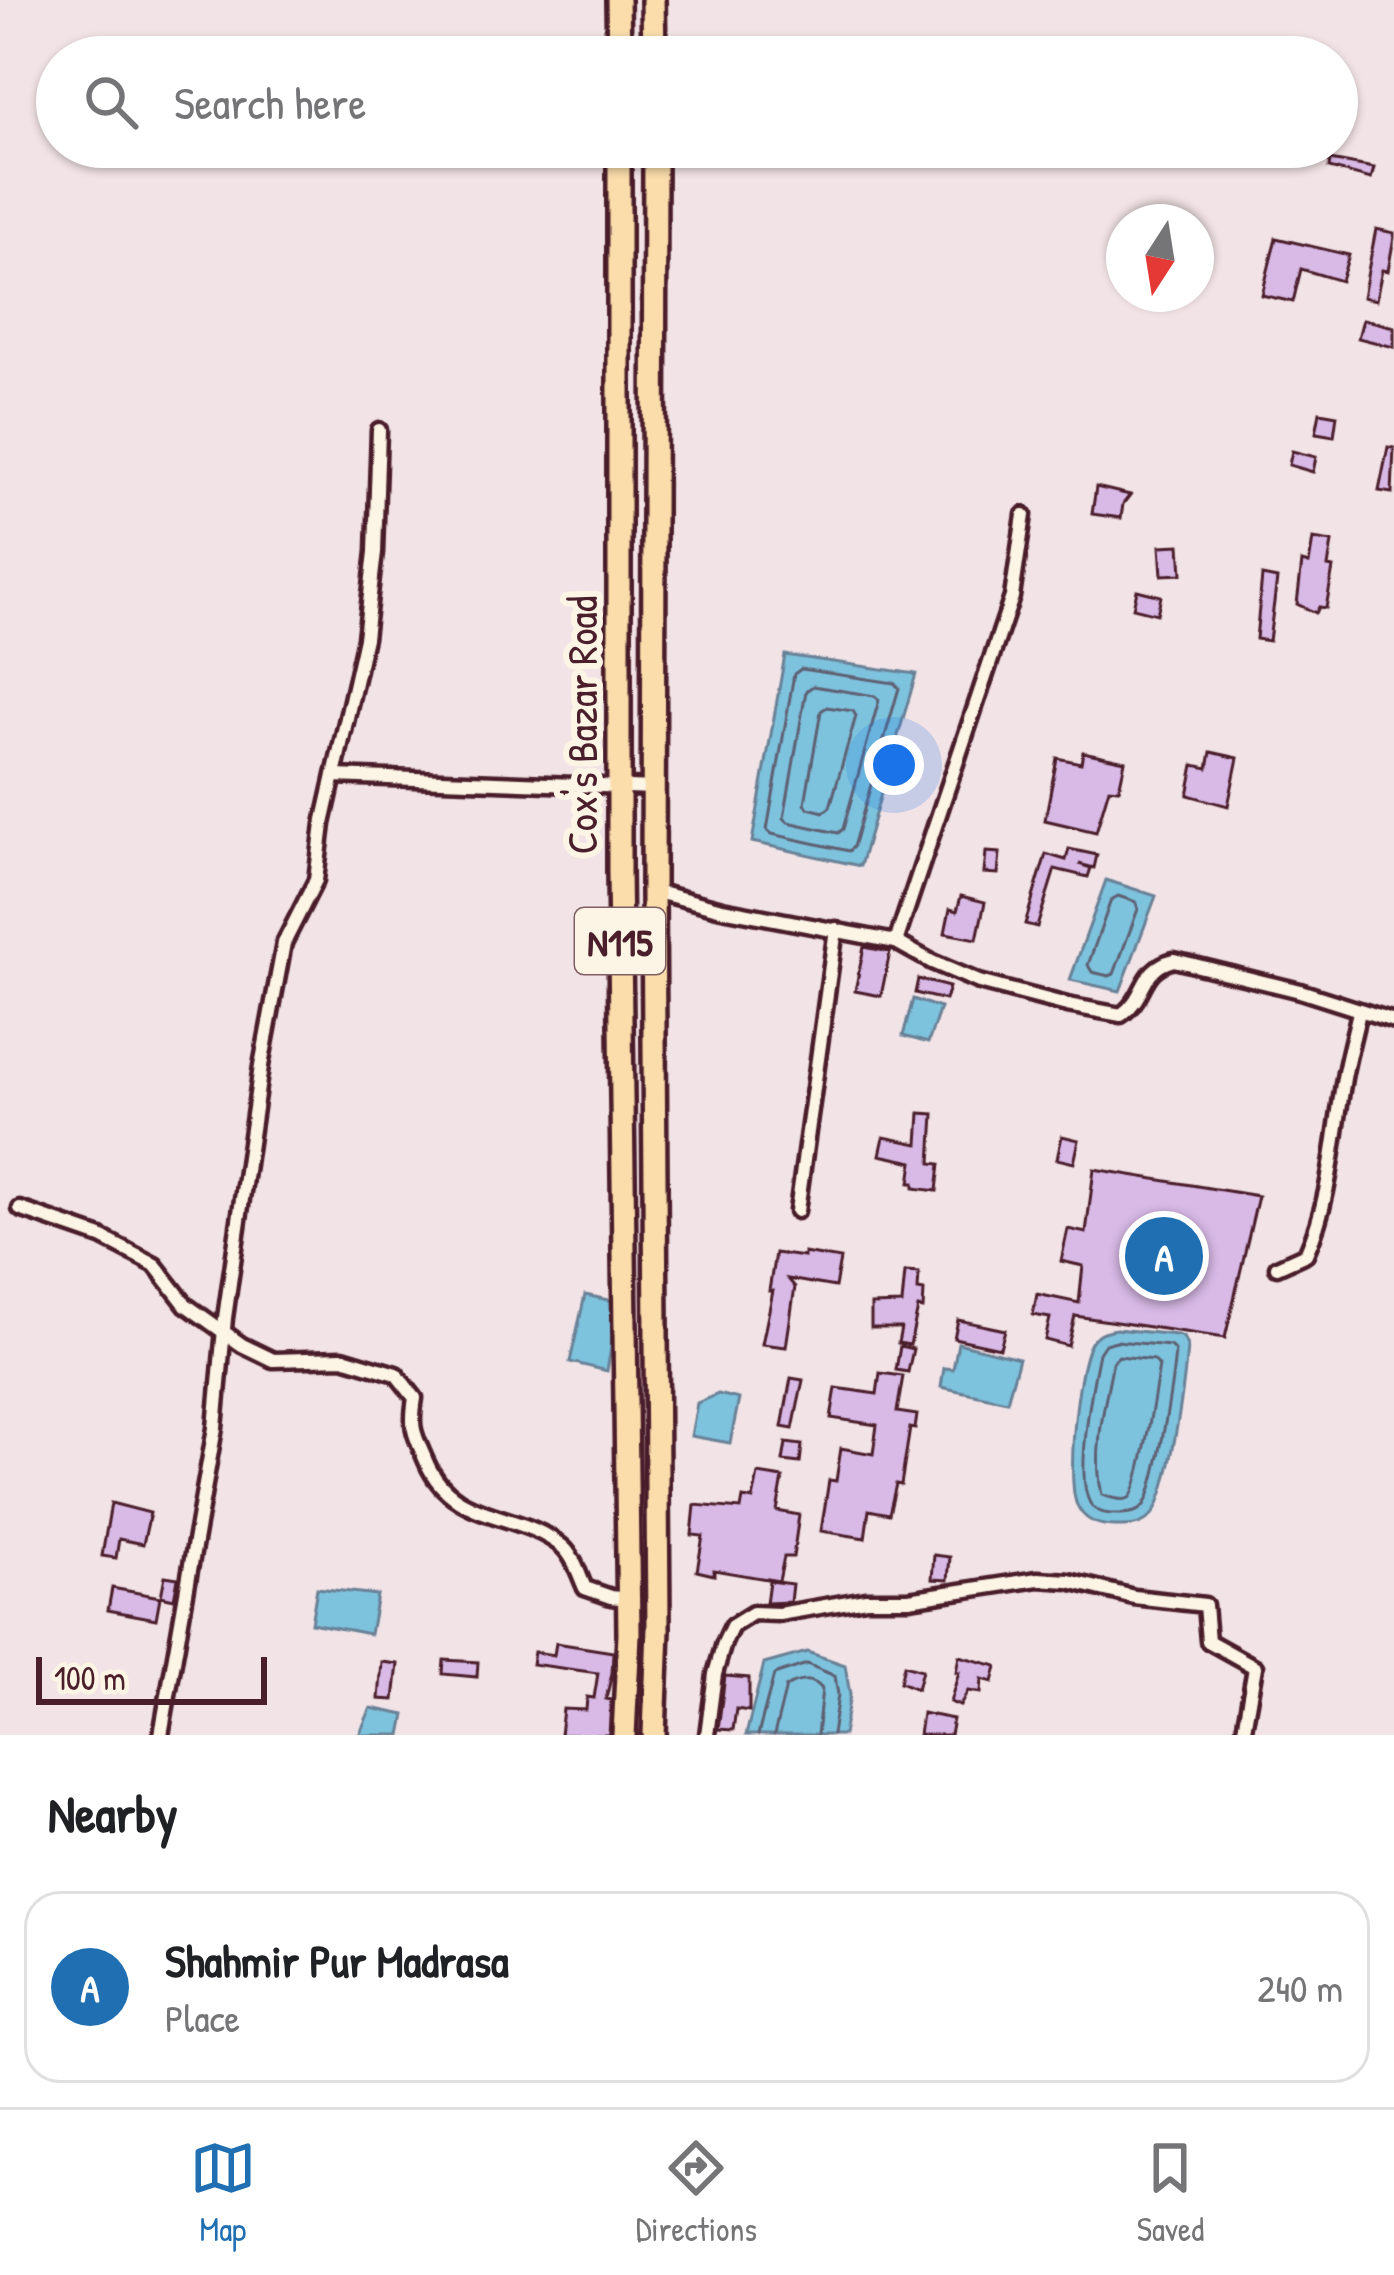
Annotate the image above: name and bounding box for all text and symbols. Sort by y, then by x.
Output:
search box [36,36,1358,168]
icon: search [78,69,144,135]
text: Search here [174,72,366,133]
north arrow [1106,204,1214,312]
street label: Cox's Bazar Road [553,596,610,854]
your location [864,735,924,795]
road number: N115 [575,908,665,974]
pin: A [1125,1211,1203,1301]
scale bar [36,1651,267,1704]
text: 100 m [54,1656,126,1700]
text: Nearby [48,1779,178,1848]
text: Shahmir Pur Madrasa [165,1930,509,1991]
text: A [80,1961,100,2014]
text: 240 m [1257,1961,1343,2014]
text: Place [165,1991,240,2044]
tab: Map [190,2135,256,2251]
tab: Directions [636,2135,757,2251]
tab: Saved [1137,2135,1204,2251]

